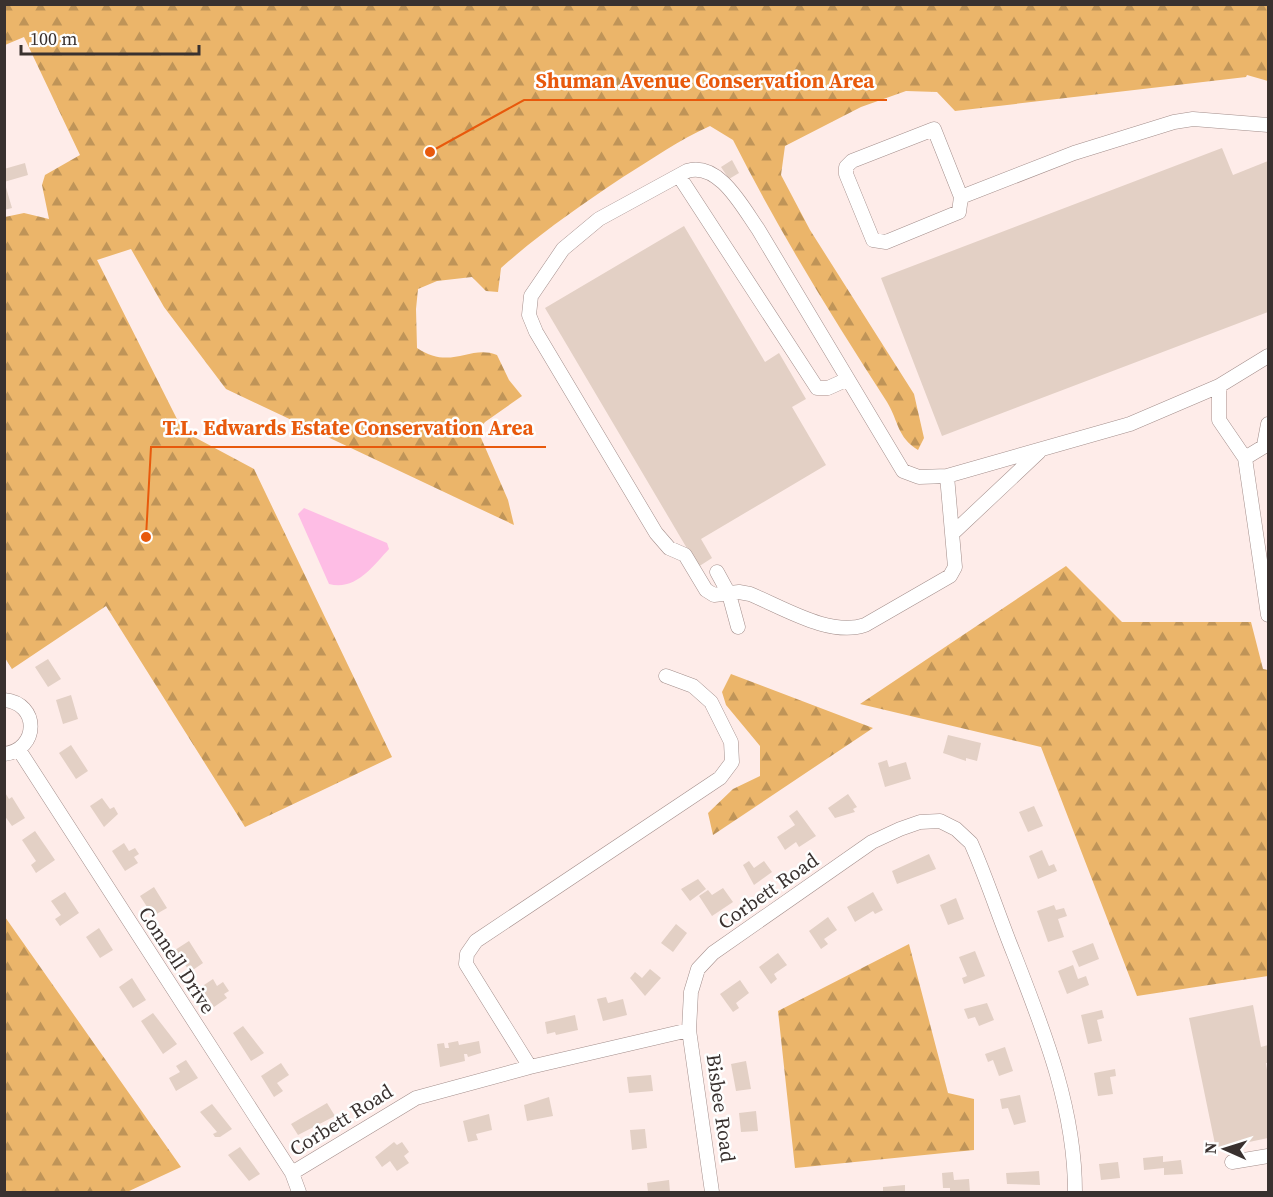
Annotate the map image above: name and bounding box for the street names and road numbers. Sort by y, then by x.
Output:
street label: Corbett Road [712,846,824,936]
street label: Connell Drive [132,901,222,1019]
street label: Bisbee Road [700,1052,743,1165]
street label: Corbett Road [284,1077,398,1163]

